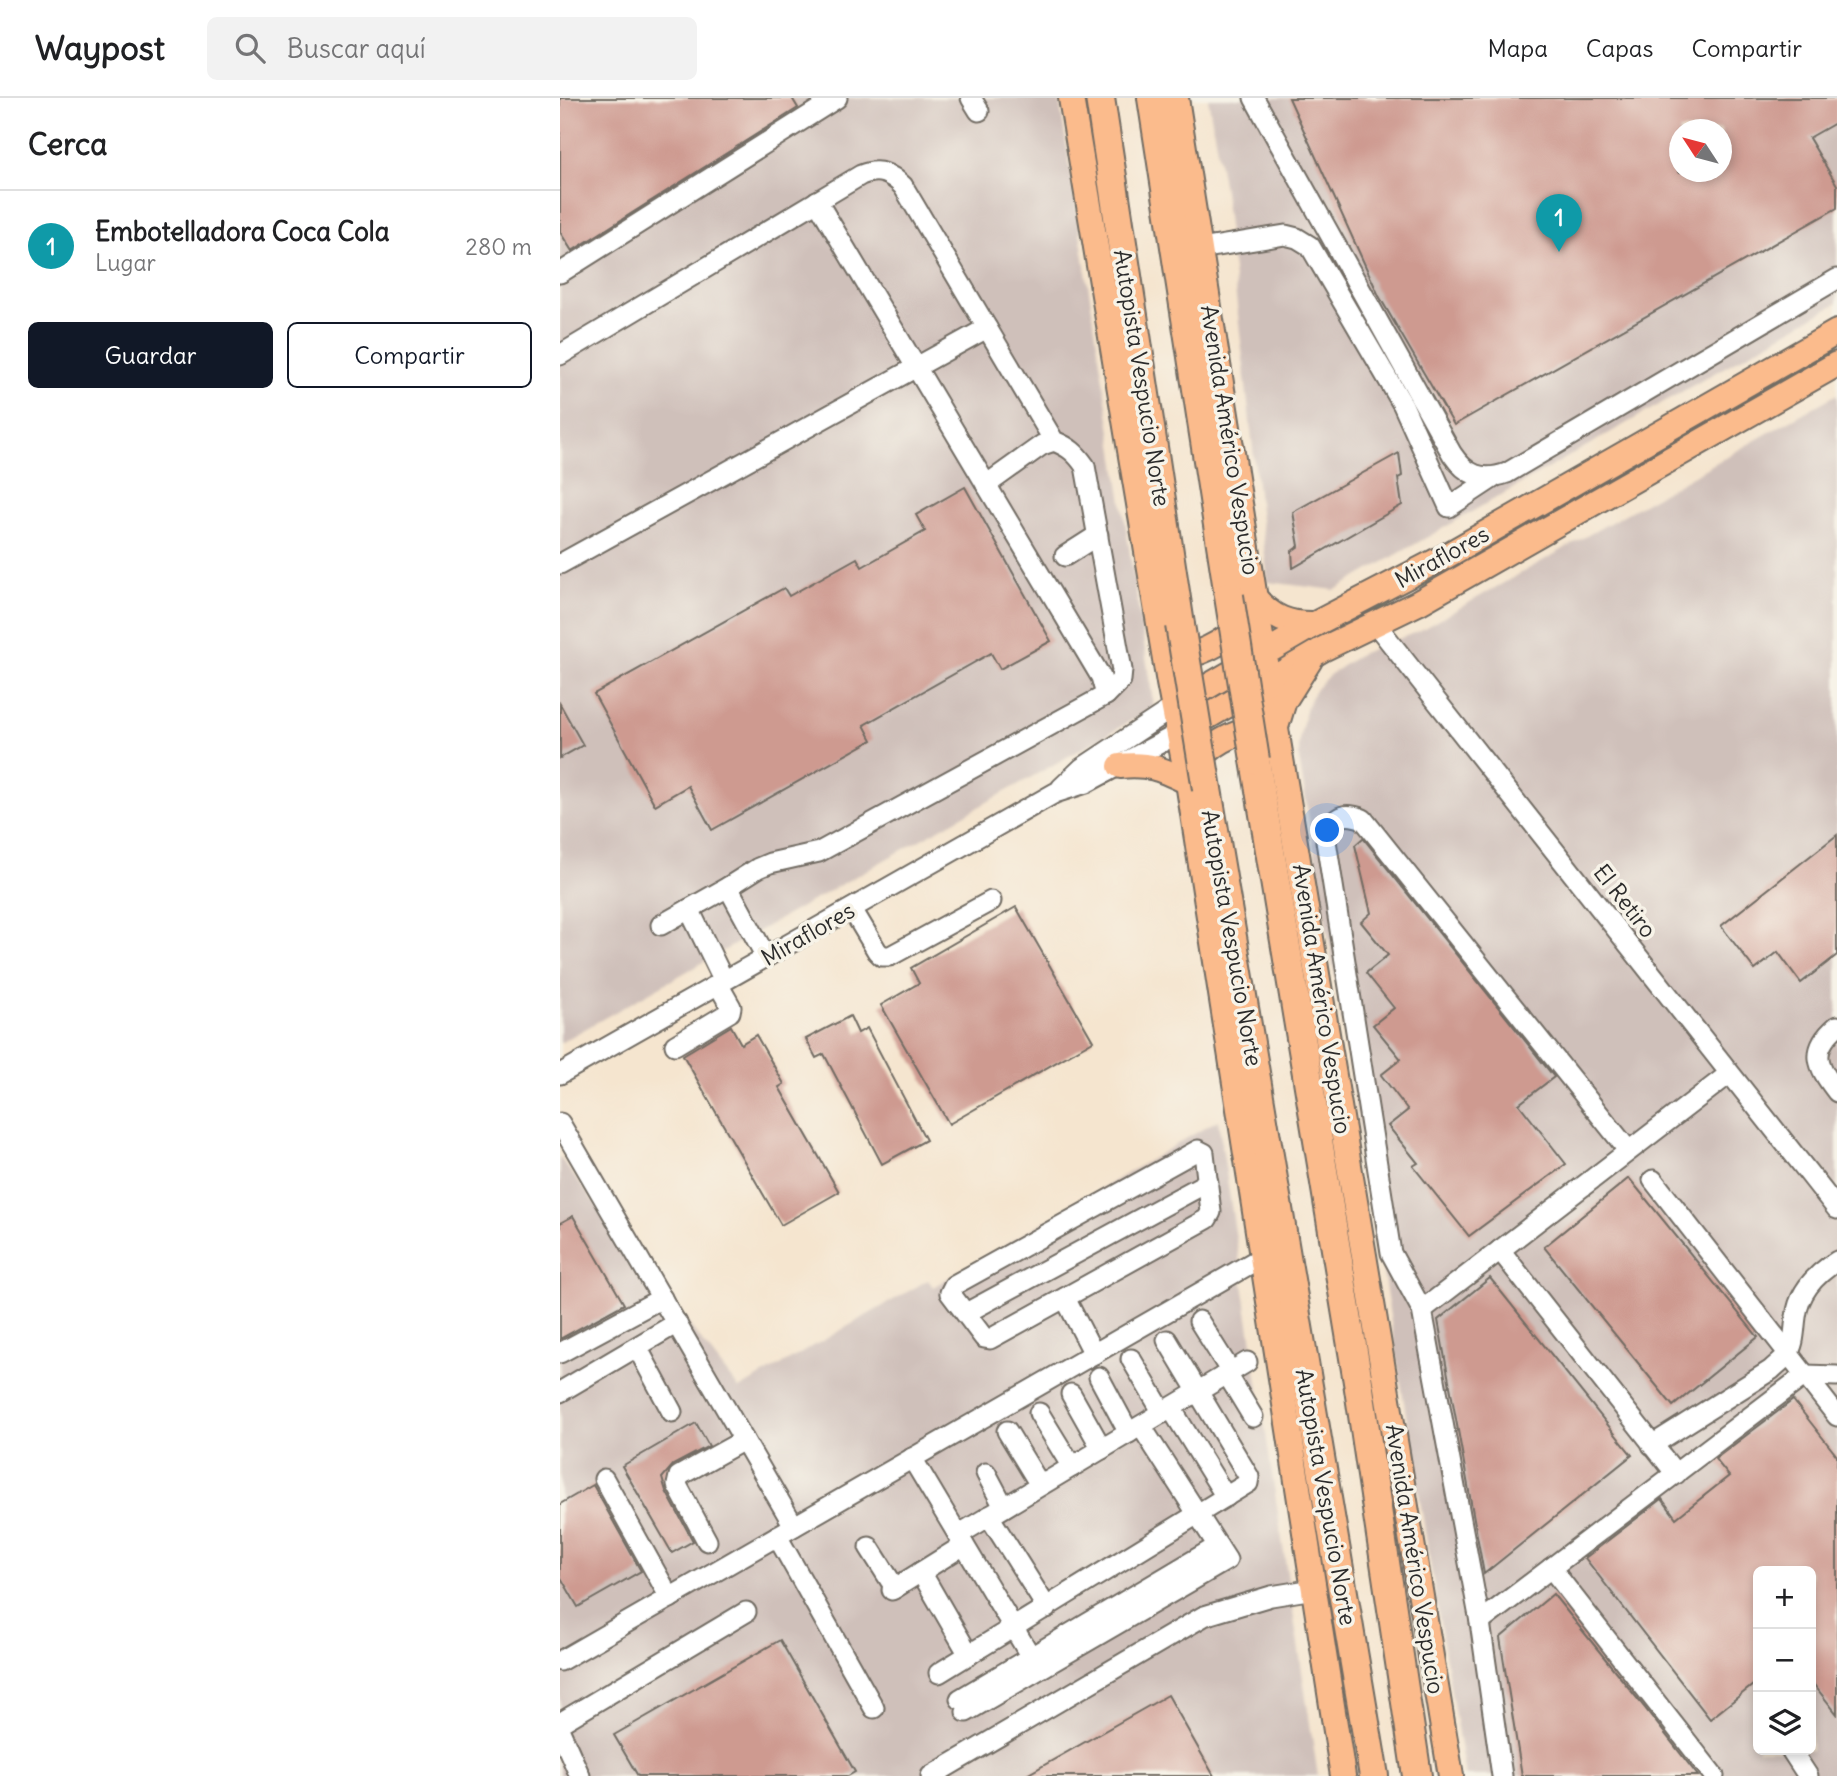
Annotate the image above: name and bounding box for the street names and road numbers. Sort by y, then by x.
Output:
street label: Autopista Vespucio Norte [1108,247,1177,509]
street label: Avenida Américo Vespucio [1195,303,1266,577]
street label: Miraflores [1390,519,1494,594]
street label: Autopista Vespucio Norte [1196,807,1269,1068]
street label: El Retiro [1588,858,1663,943]
street label: Avenida Américo Vespucio [1287,862,1358,1136]
street label: Miraflores [756,895,860,972]
street label: Autopista Vespucio Norte [1290,1366,1363,1627]
street label: Avenida Américo Vespucio [1380,1422,1451,1696]

